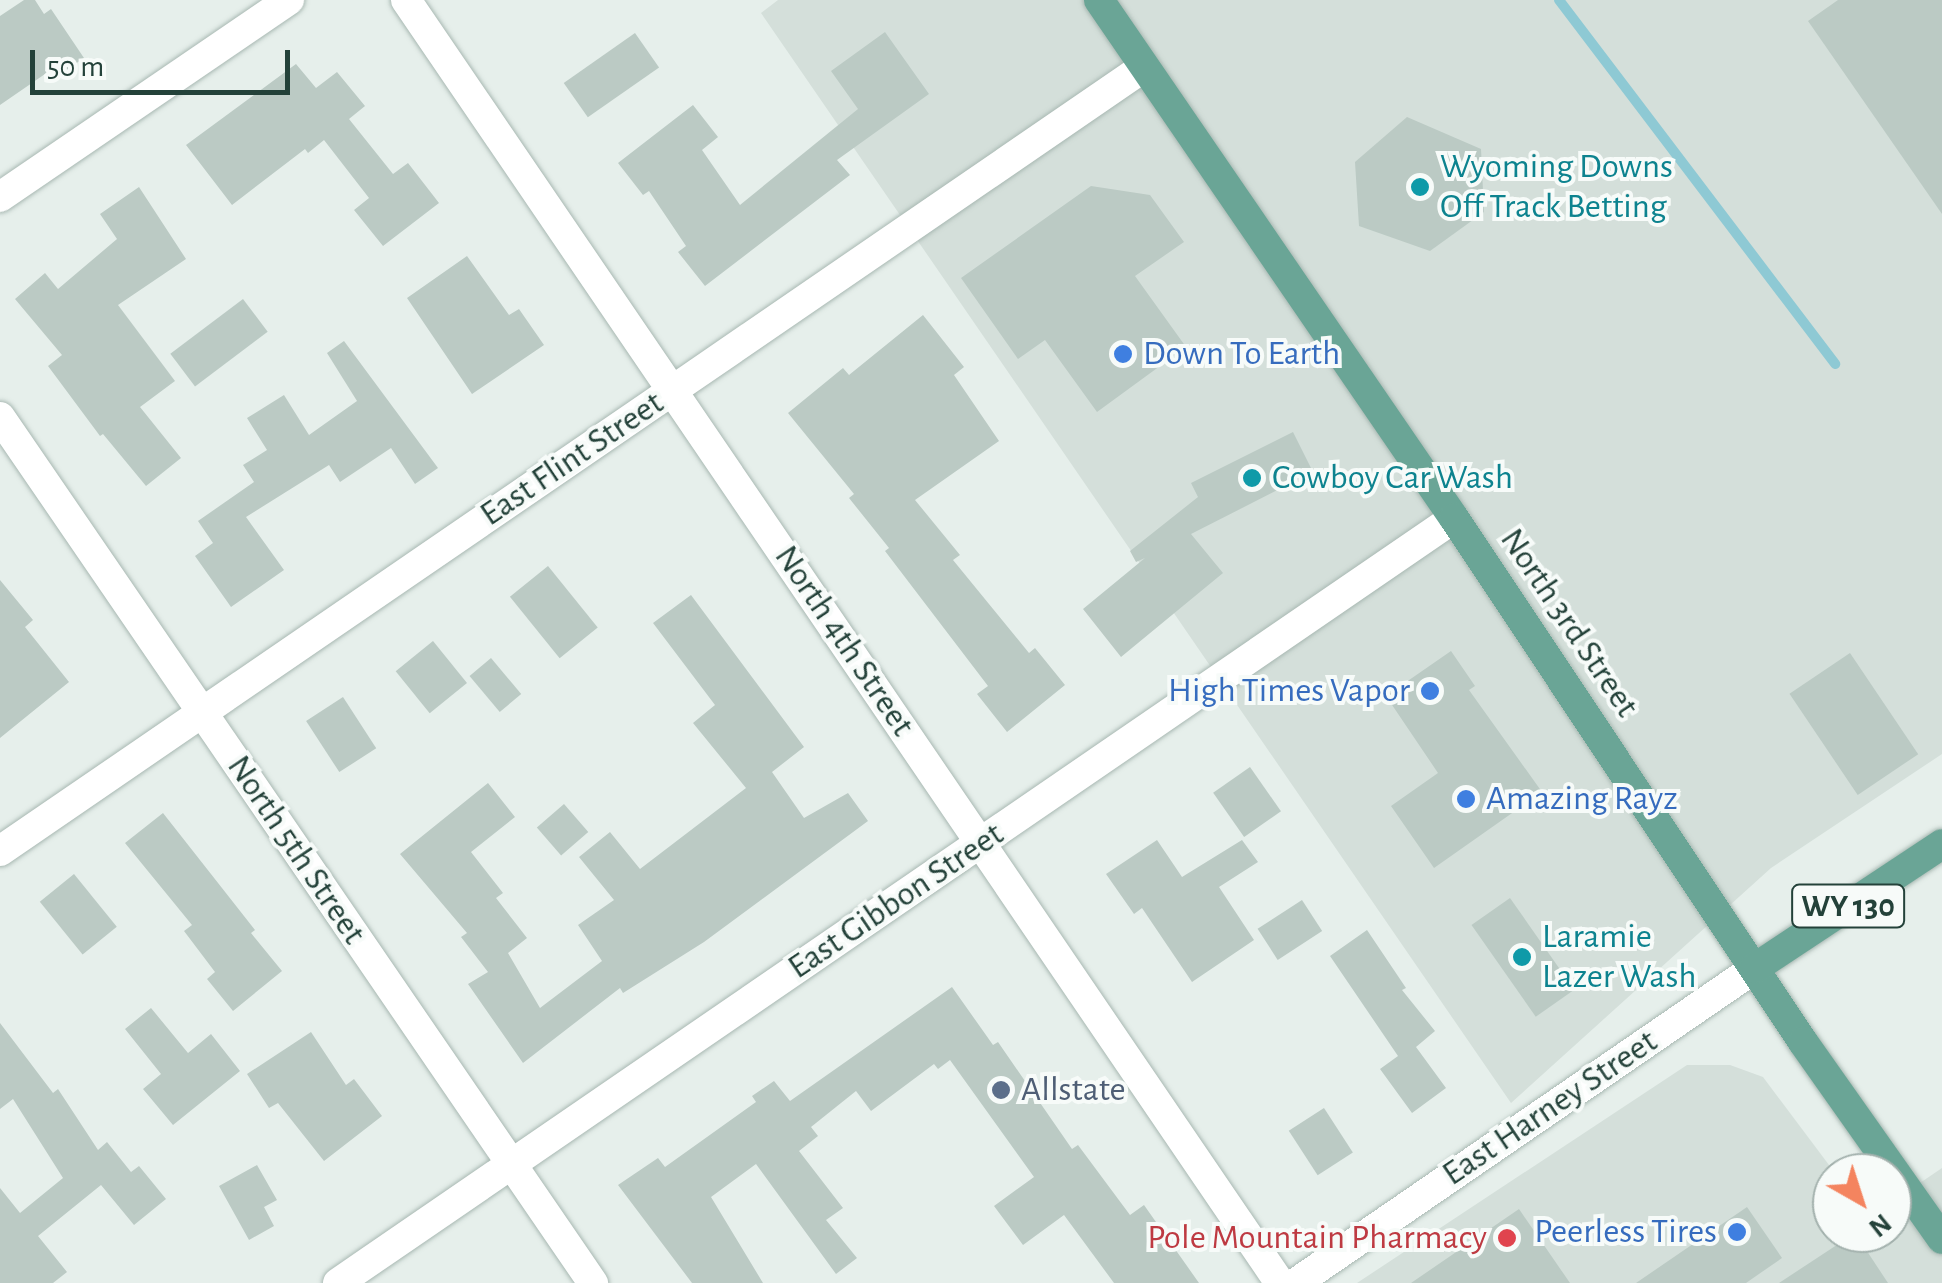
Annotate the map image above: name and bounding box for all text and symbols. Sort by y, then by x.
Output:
scale bar [35,30,295,92]
text: 50 m [47,52,104,82]
place label: Wyoming Downs Off Track Betting [1440,146,1673,228]
marker: Wyoming Downs Off Track Betting [1409,176,1431,198]
place label: Down To Earth [1143,333,1340,375]
marker: Down To Earth [1112,343,1134,365]
street label: East Flint Street [472,382,672,536]
place label: Cowboy Car Wash [1272,457,1513,499]
marker: Cowboy Car Wash [1241,467,1263,489]
street label: North 3rd Street [1491,521,1647,725]
street label: North 4th Street [765,538,923,744]
place label: High Times Vapor [1168,670,1410,712]
marker: High Times Vapor [1419,680,1441,702]
street label: North 5th Street [217,748,375,952]
place label: Amazing Rayz [1486,778,1678,820]
marker: Amazing Rayz [1455,788,1477,810]
street label: East Gibbon Street [780,813,1012,989]
road number: WY 130 [1790,879,1906,933]
place label: Laramie Lazer Wash [1542,916,1697,998]
marker: Laramie Lazer Wash [1511,946,1533,968]
street label: East Harney Street [1435,1021,1665,1195]
place label: Allstate [1021,1069,1126,1111]
marker: Allstate [990,1079,1012,1101]
north arrow [1812,1153,1912,1253]
text: N [1863,1208,1896,1242]
place label: Peerless Tires [1534,1211,1717,1253]
place label: Pole Mountain Pharmacy [1147,1217,1487,1259]
marker: Peerless Tires [1726,1221,1748,1243]
marker: Pole Mountain Pharmacy [1496,1227,1518,1249]

